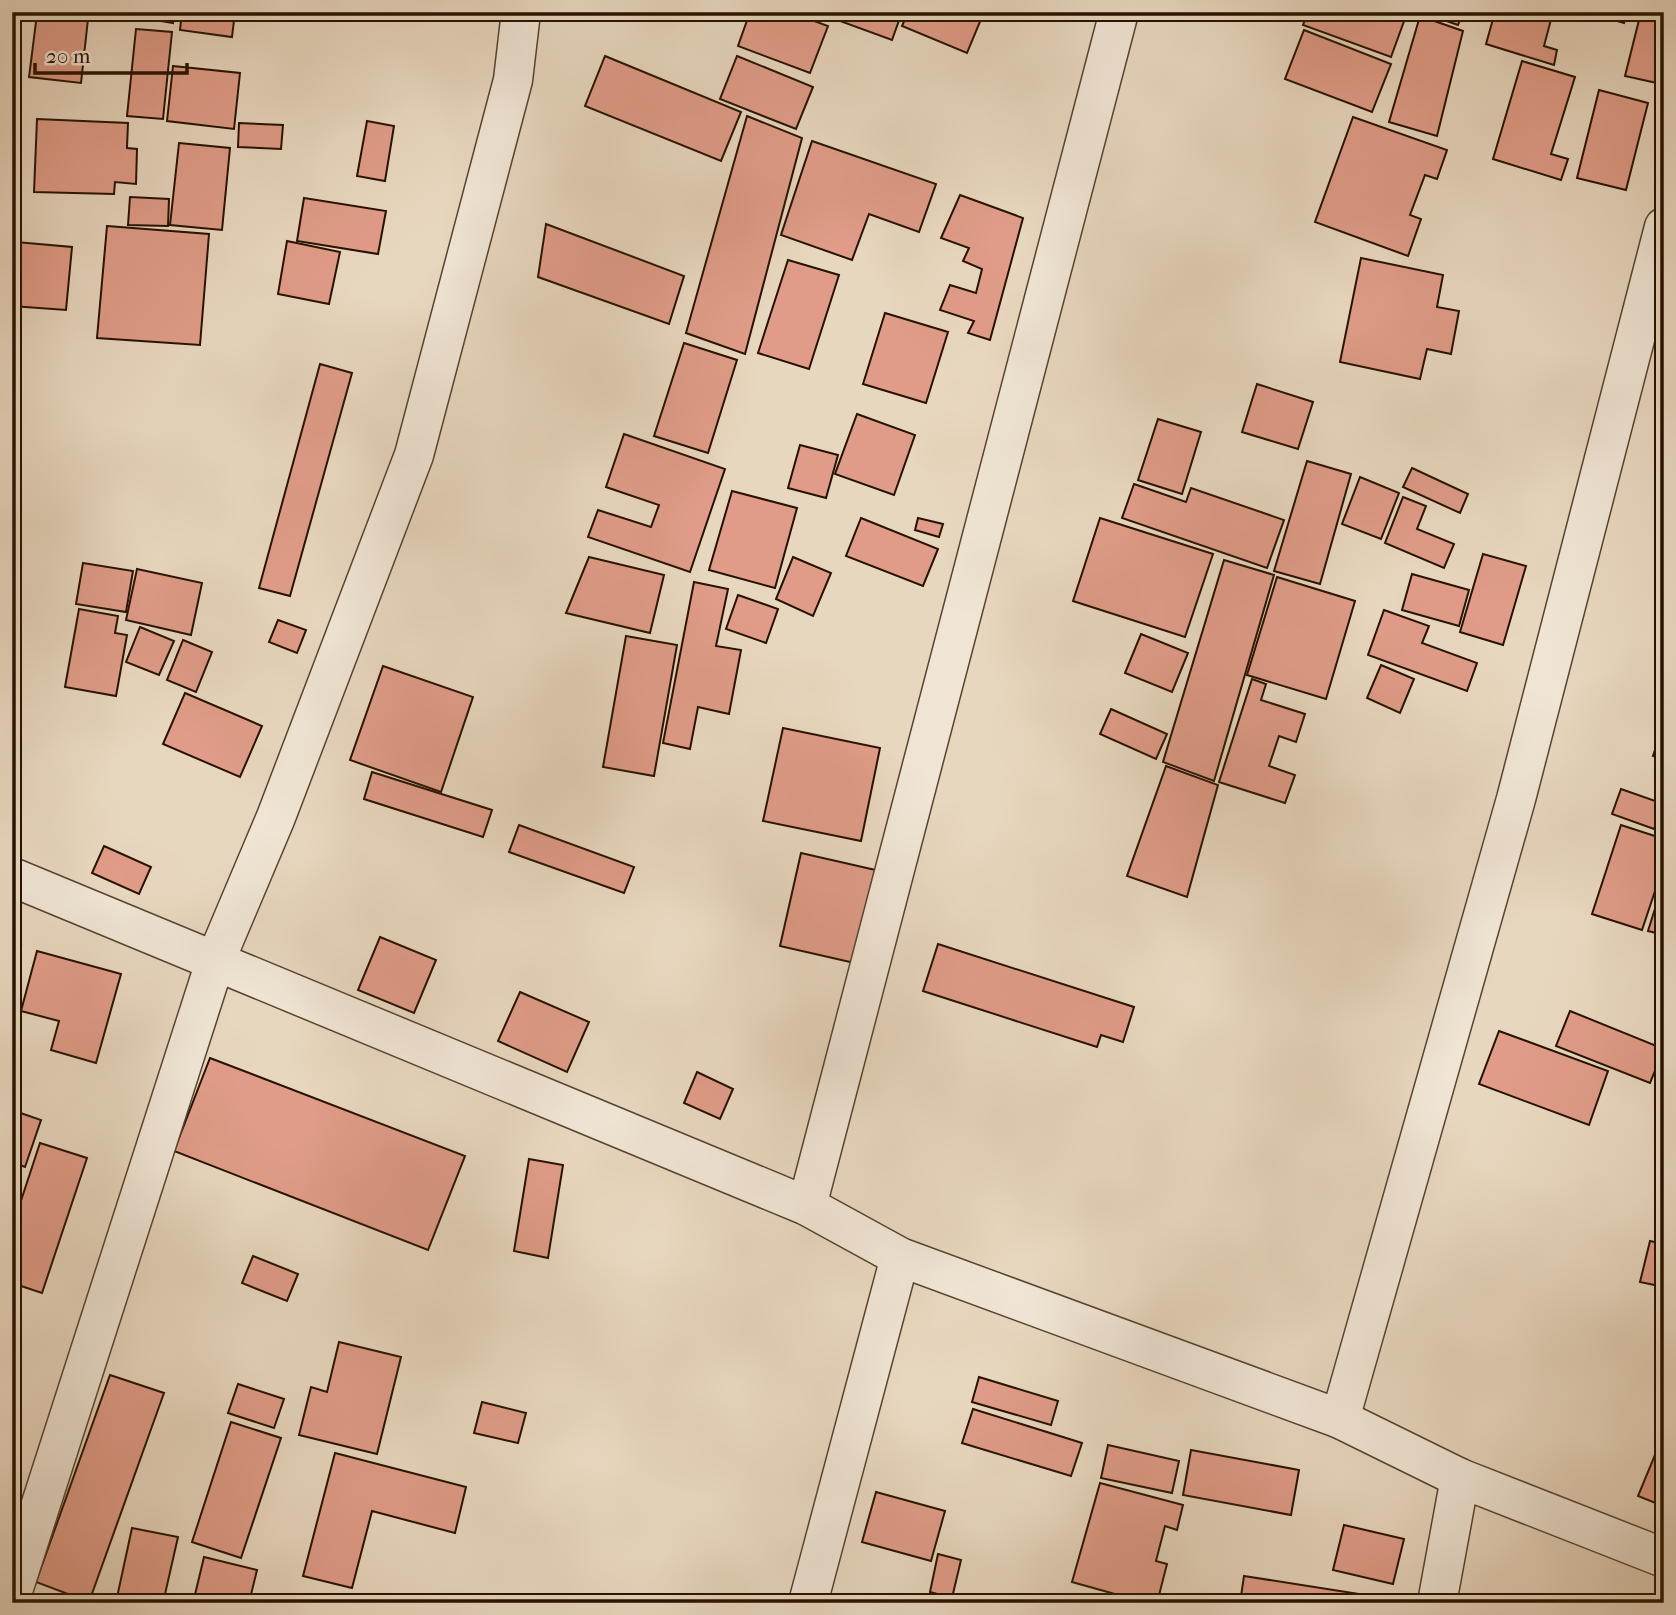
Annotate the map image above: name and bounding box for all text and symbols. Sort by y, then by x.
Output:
scale bar [35,32,187,76]
text: 20 m [46,44,91,68]

